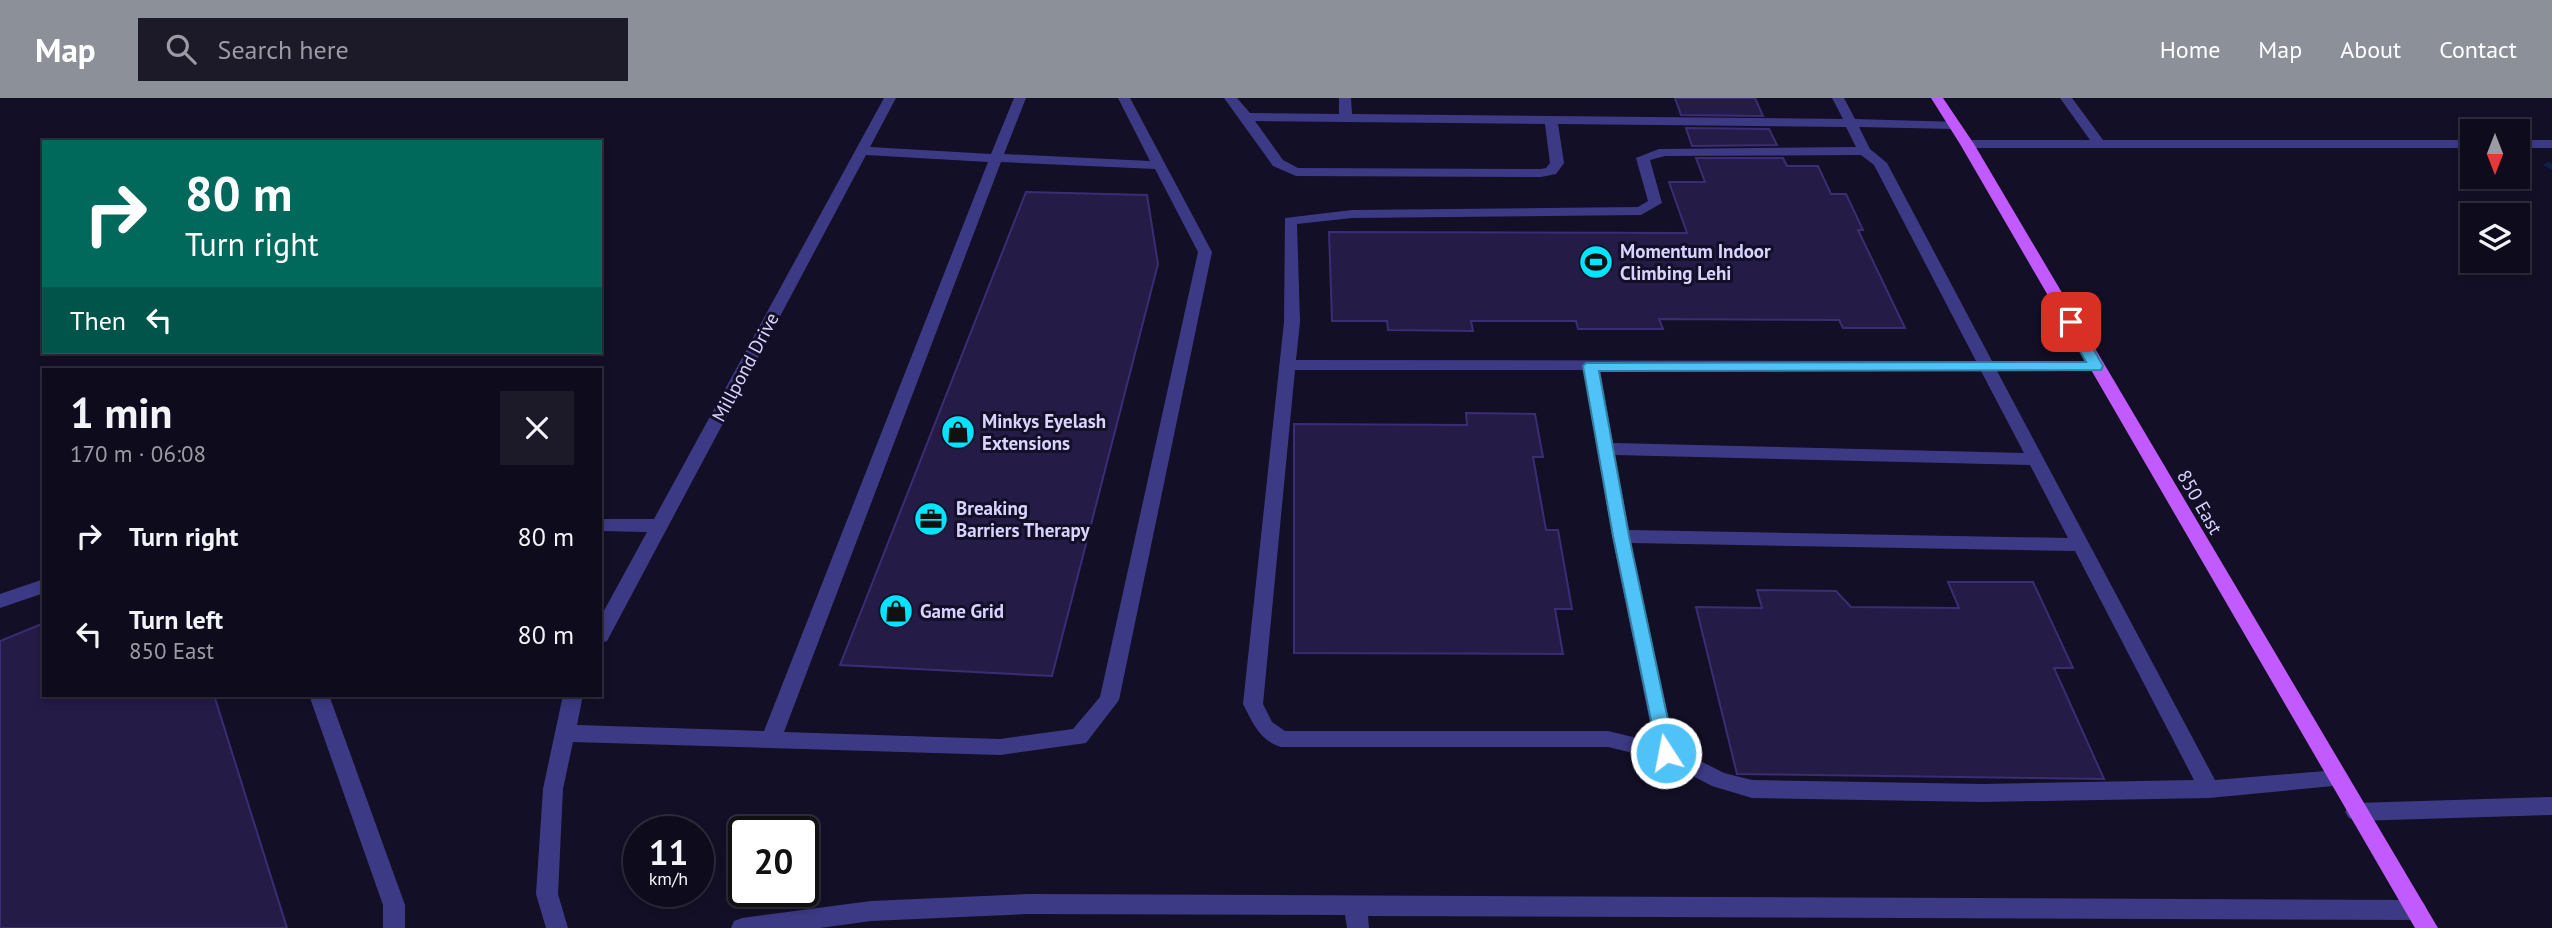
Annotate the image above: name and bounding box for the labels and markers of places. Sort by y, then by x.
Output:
place label: Momentum Indoor Climbing Lehi [1620,239,1771,285]
sports icon: Momentum Indoor Climbing Lehi [1577,243,1615,281]
pin [2041,292,2101,352]
place label: Minkys Eyelash Extensions [982,409,1106,455]
shop icon: Minkys Eyelash Extensions [939,413,977,451]
place label: Breaking Barriers Therapy [956,496,1090,542]
office icon: Breaking Barriers Therapy [912,500,950,538]
shop icon: Game Grid [877,592,915,630]
place label: Game Grid [920,599,1004,623]

